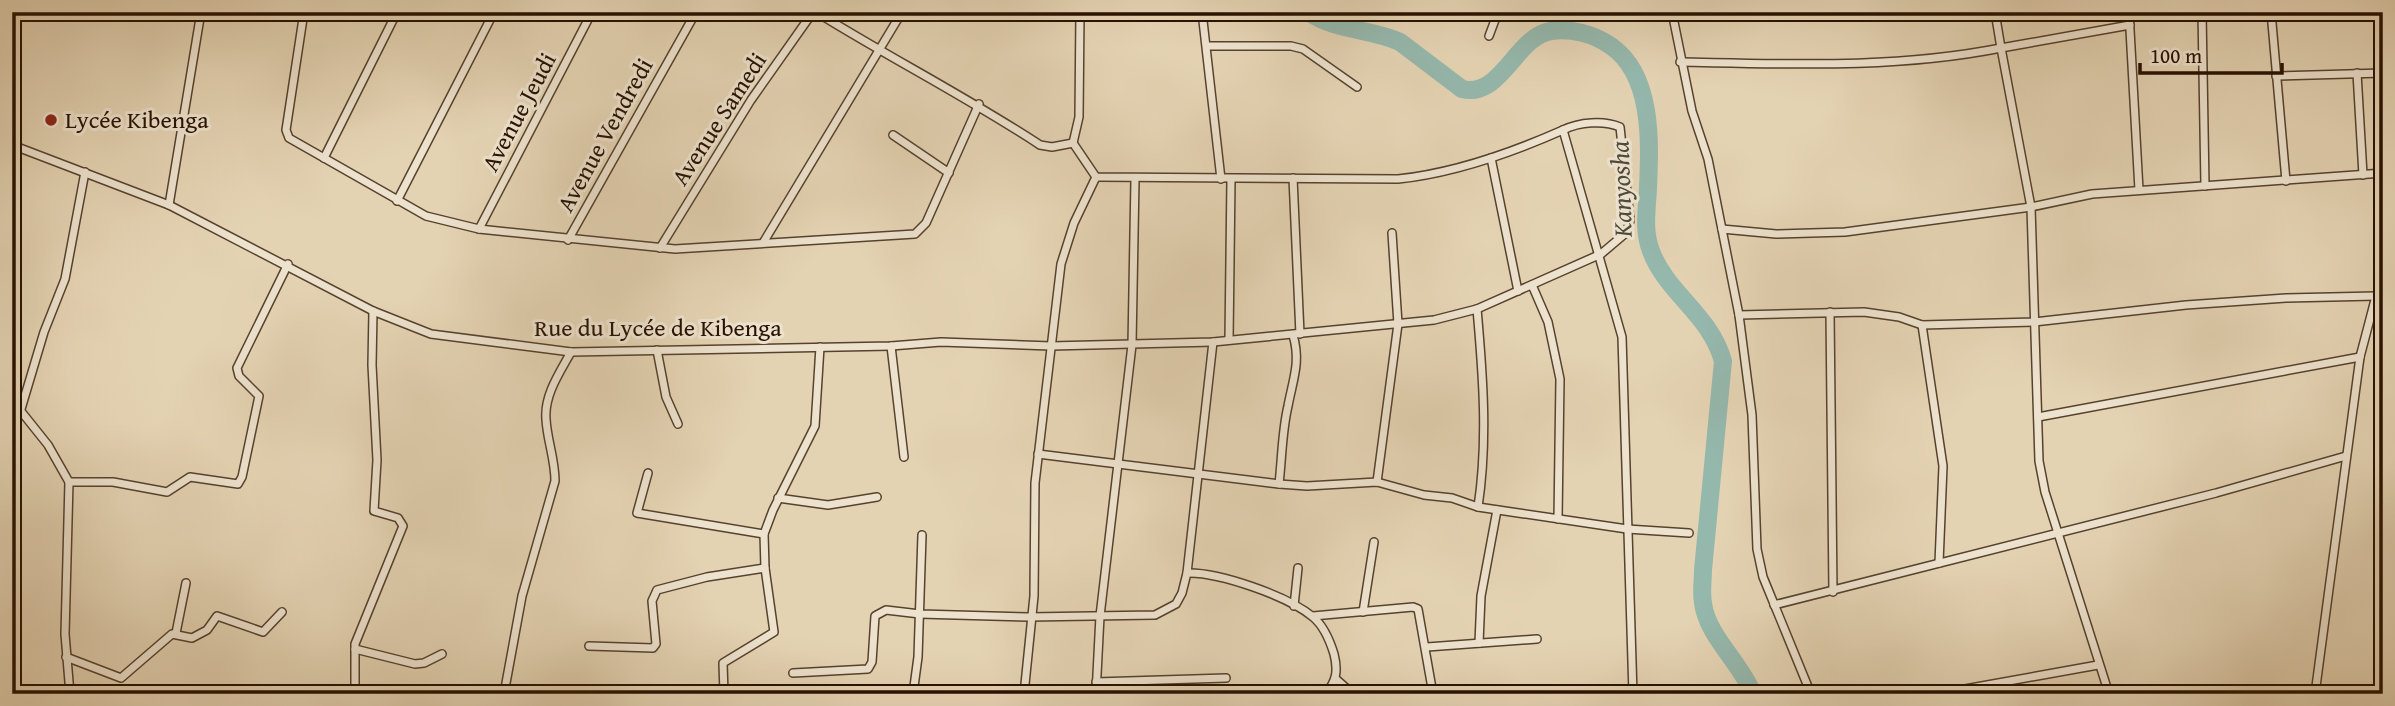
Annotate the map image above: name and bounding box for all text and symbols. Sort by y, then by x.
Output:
scale bar [2140,32,2281,76]
text: 100 m [2150,40,2202,71]
street label: Avenue Samedi [662,45,775,192]
street label: Avenue Jeudi [472,46,565,178]
street label: Avenue Vendredi [548,51,661,218]
place label: Lycée Kibenga [65,102,209,137]
marker: Lycée Kibenga [43,112,59,128]
water label: Kanyosha [1599,140,1642,239]
street label: Rue du Lycée de Kibenga [534,310,782,345]

